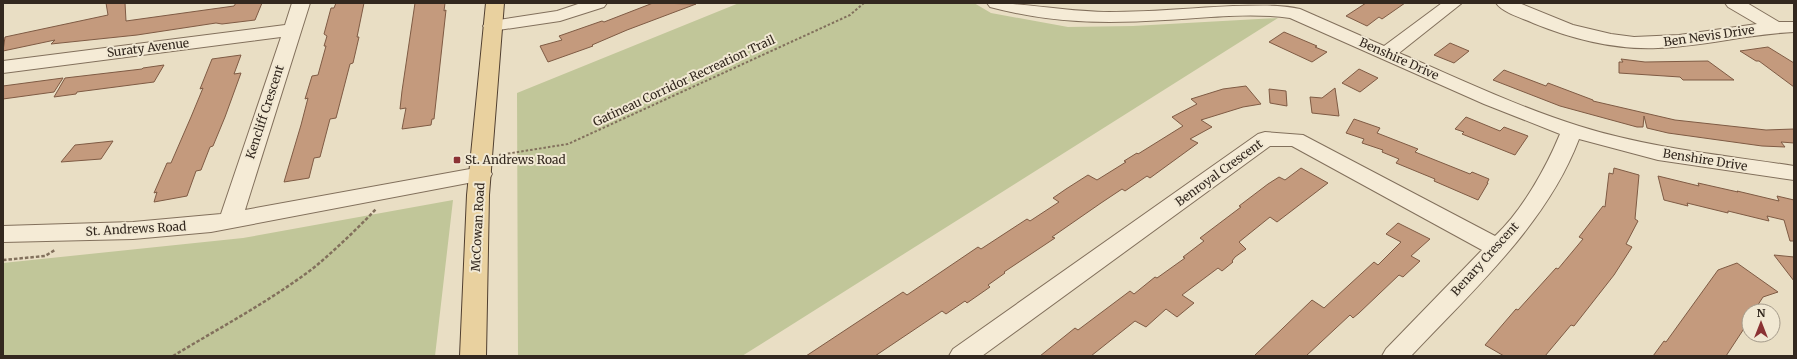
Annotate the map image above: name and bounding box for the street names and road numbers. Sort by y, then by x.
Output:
street label: Ben Nevis Drive [1663,22,1755,49]
street label: Gatineau Corridor Recreation Trail [590,32,777,129]
street label: Benshire Drive [1357,34,1441,83]
street label: Suraty Avenue [106,35,190,60]
street label: Kencliff Crescent [242,63,287,161]
street label: Benroyal Crescent [1172,136,1266,209]
street label: Benshire Drive [1662,145,1748,174]
street label: McCowan Road [468,182,487,272]
street label: St. Andrews Road [85,218,187,239]
street label: Benary Crescent [1448,218,1522,299]

